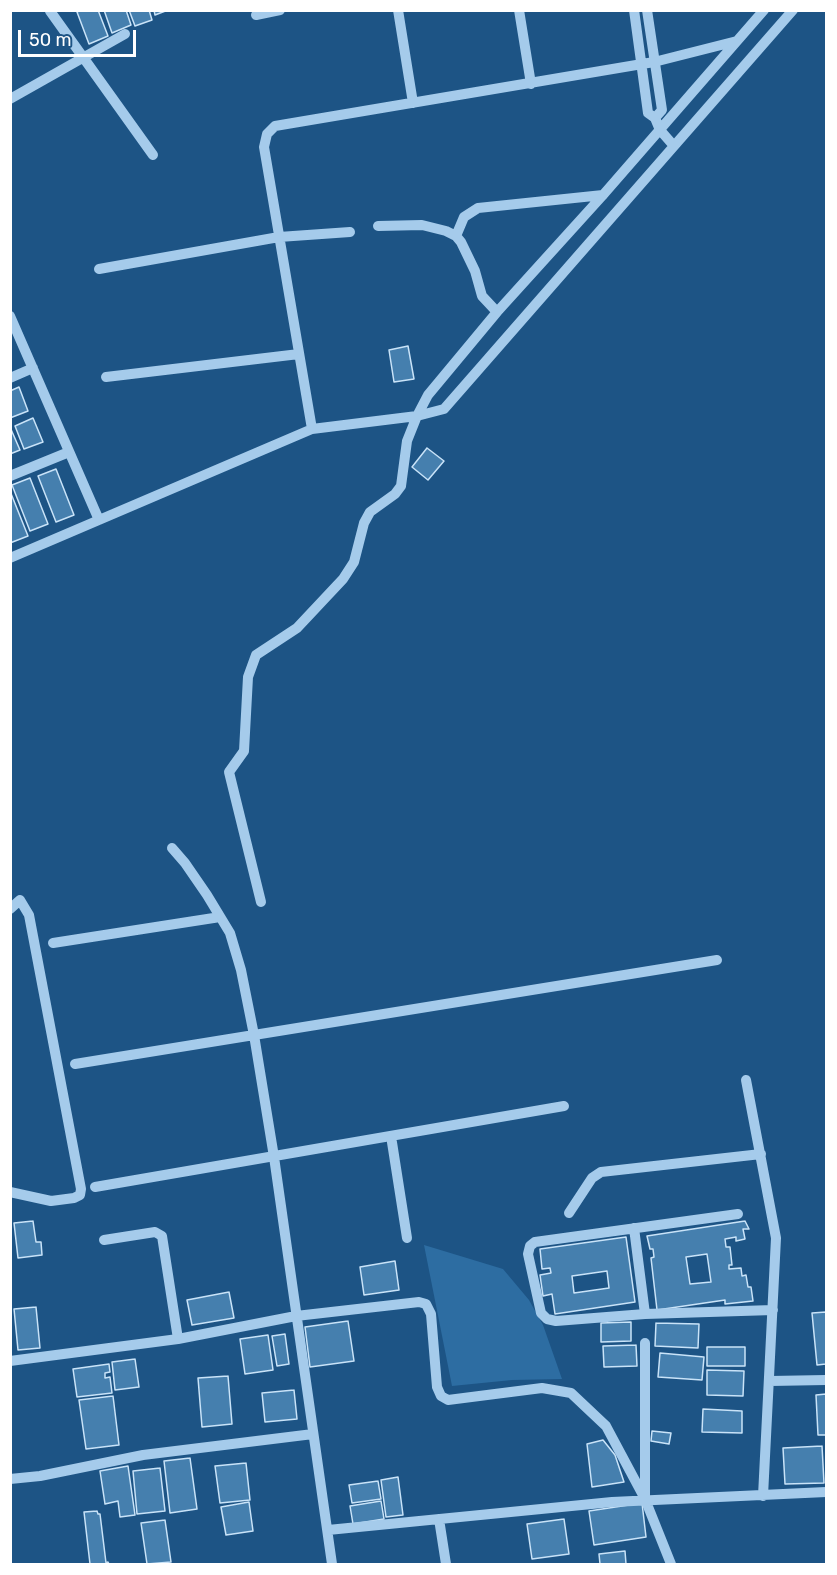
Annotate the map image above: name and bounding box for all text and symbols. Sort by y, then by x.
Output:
scale bar [21,18,140,56]
text: 50 m [29,29,72,51]

